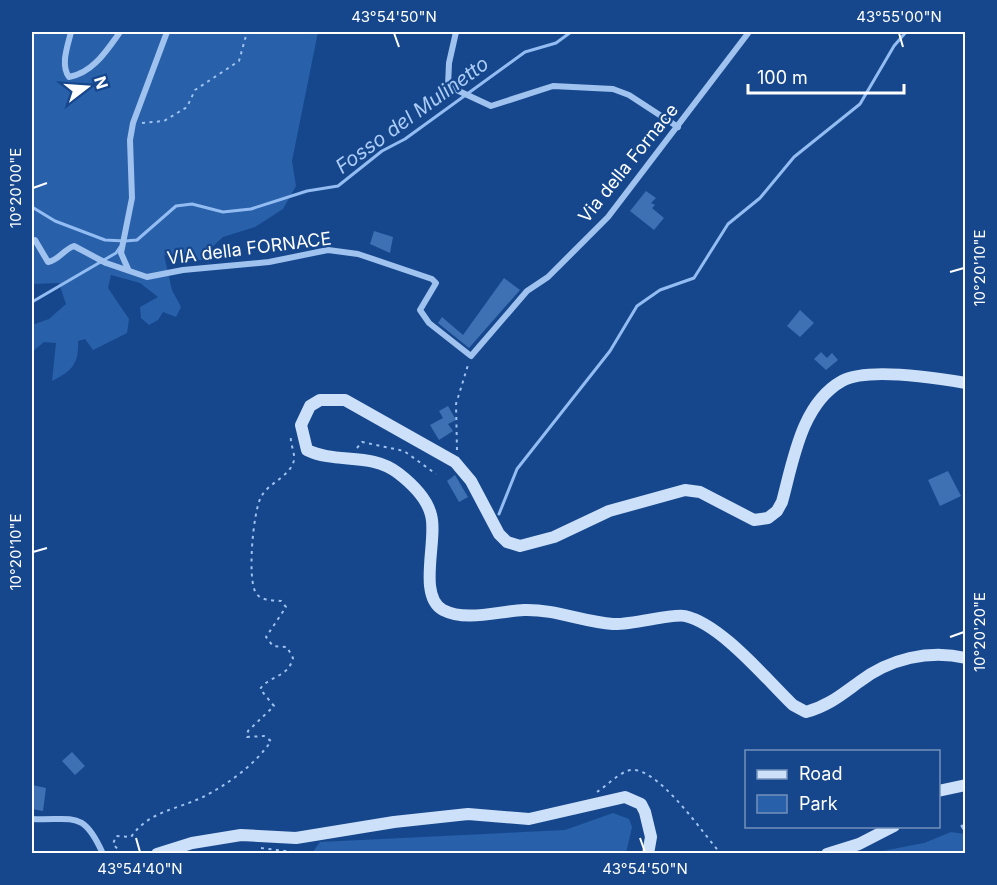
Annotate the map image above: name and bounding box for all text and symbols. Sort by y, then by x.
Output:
text: 43°54'50"N [351,7,437,26]
text: 43°55'00"N [856,7,942,26]
water label: Fosso del Mulinetto [331,51,493,179]
north arrow [57,57,117,117]
scale bar [748,57,904,95]
text: 100 m [757,67,808,88]
text: N [90,74,113,91]
street label: Via della Fornace [574,99,682,227]
text: 10°20'00"E [6,148,25,228]
street label: VIA della FORNACE [166,227,332,269]
text: 10°20'10"E [970,229,989,307]
text: 10°20'10"E [6,513,25,591]
text: 10°20'20"E [970,592,989,672]
legend [745,750,940,828]
text: Road [799,763,842,784]
text: Park [799,793,838,814]
text: 43°54'40"N [97,859,183,878]
text: 43°54'50"N [602,859,688,878]

